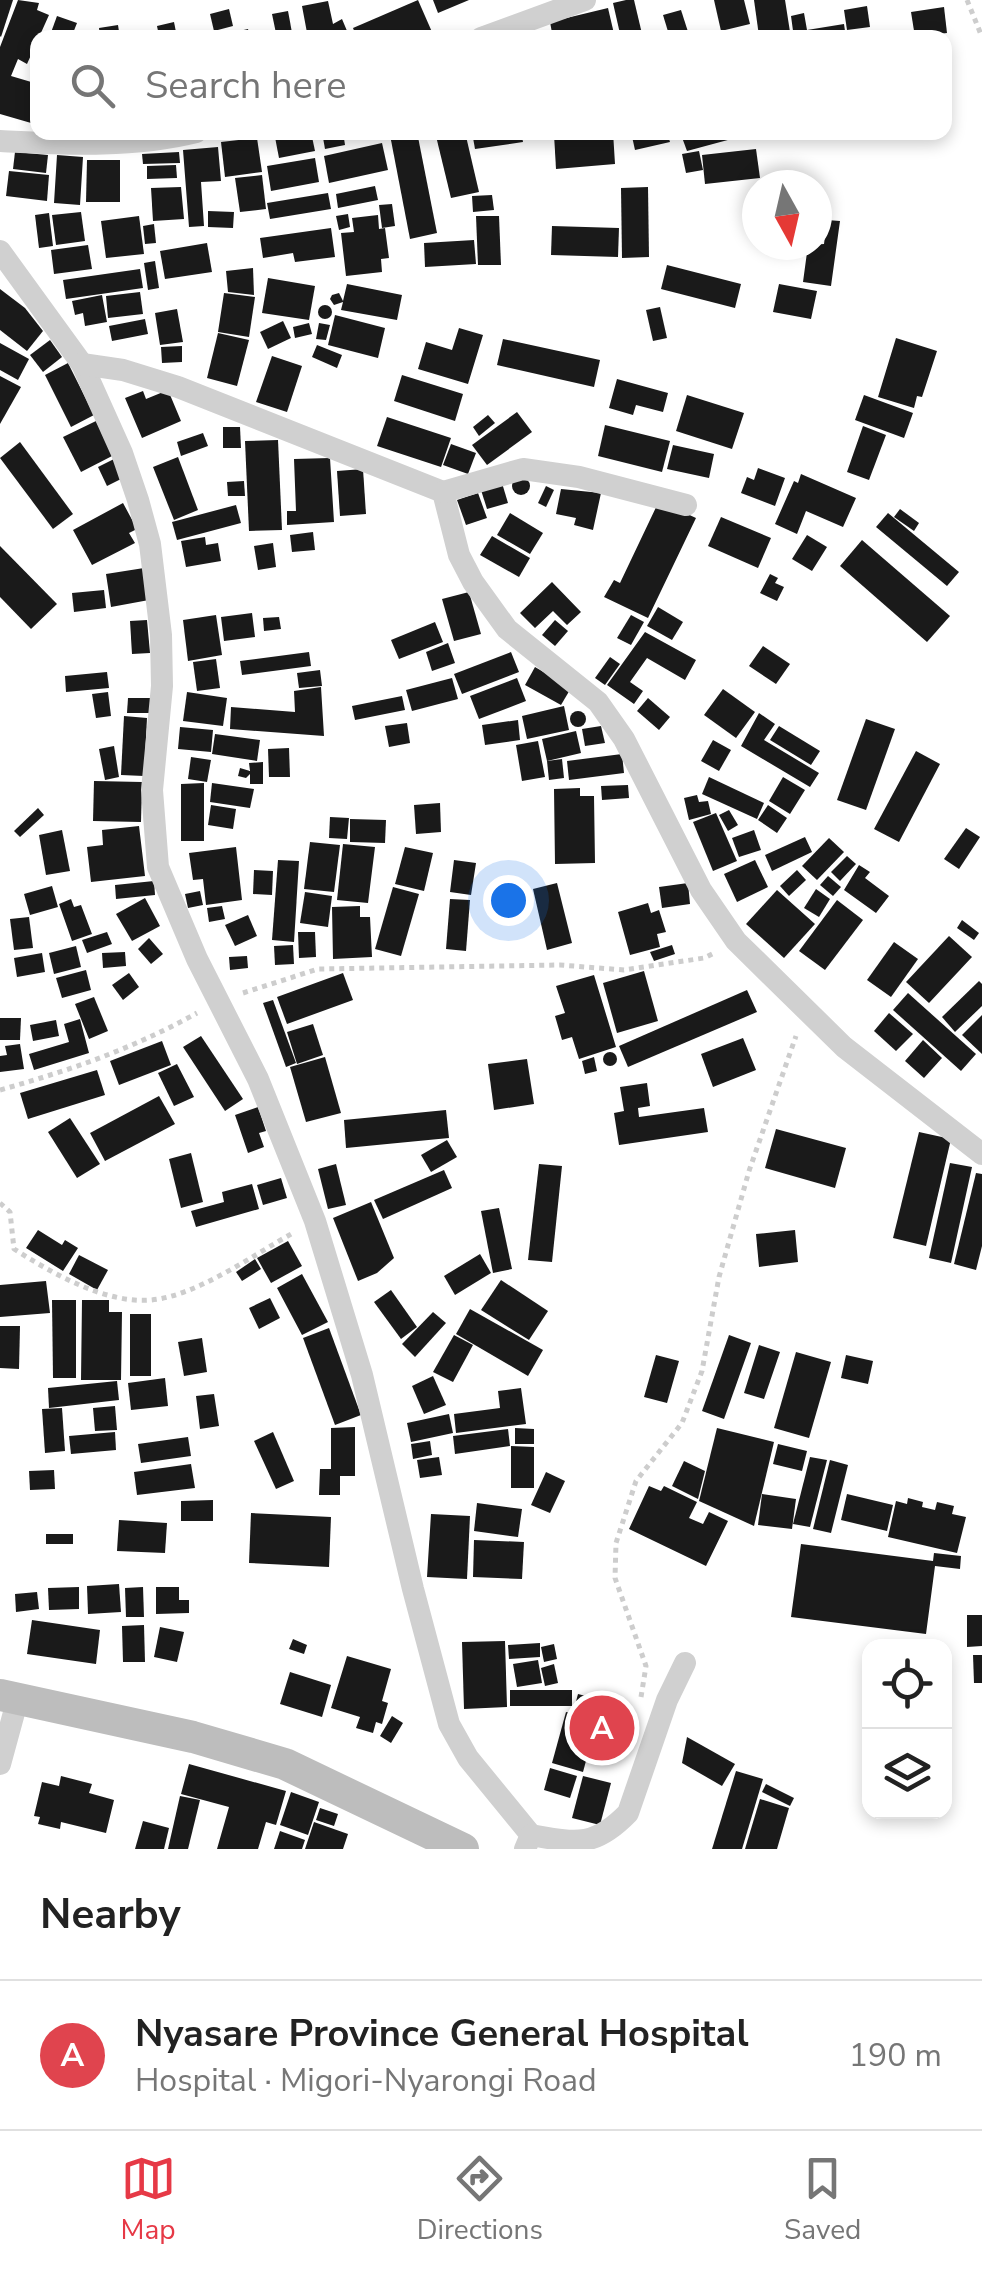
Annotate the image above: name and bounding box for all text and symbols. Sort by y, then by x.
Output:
search box [30,30,952,140]
icon: search [65,58,120,113]
text: Search here [145,60,346,111]
north arrow [742,170,832,260]
your location [483,875,534,926]
map controls [862,1639,952,1819]
button: locate [862,1639,952,1729]
pin: A [570,1690,634,1766]
button: layers [862,1729,952,1819]
text: Nearby [40,1886,181,1943]
text: Nyasare Province General Hospital [135,2008,749,2059]
text: A [61,2034,84,2077]
text: 190 m [849,2034,942,2077]
text: Hospital · Migori-Nyarongi Road [135,2059,597,2102]
tab: Map [121,2151,176,2249]
tab: Directions [417,2151,543,2249]
tab: Saved [784,2151,861,2249]

